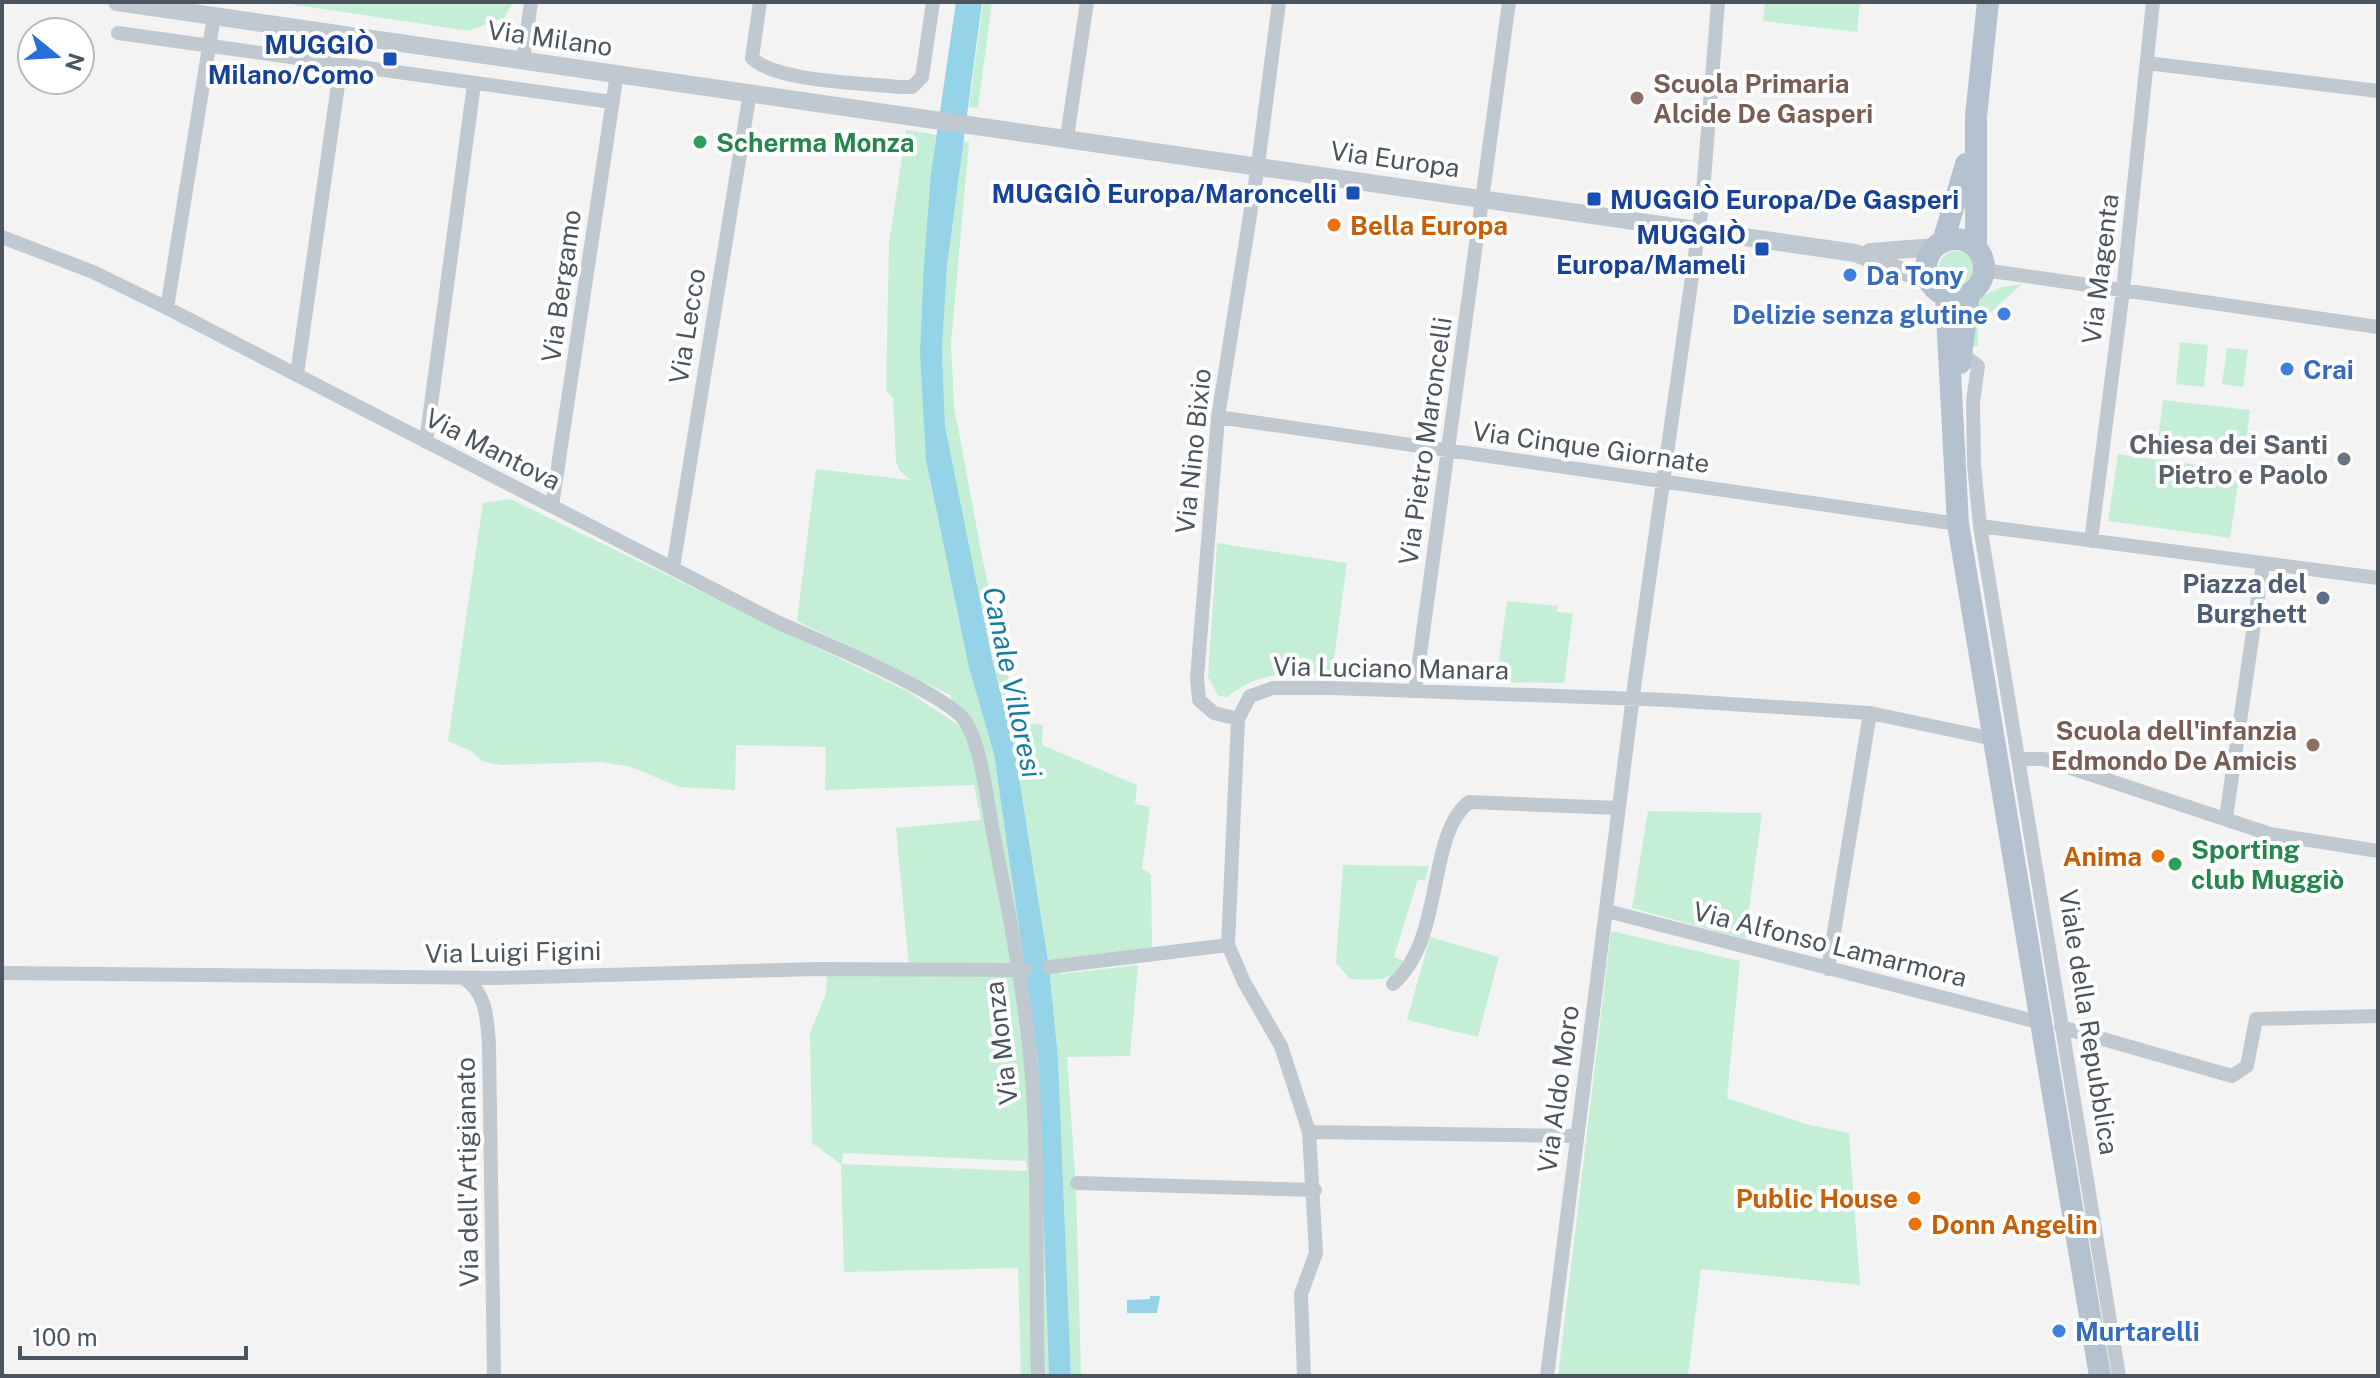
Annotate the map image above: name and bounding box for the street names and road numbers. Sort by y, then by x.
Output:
street label: Via Milano [485,14,615,62]
street label: Via Europa [1328,135,1462,183]
street label: Via Magenta [2075,192,2125,346]
street label: Via Bergamo [535,208,587,364]
street label: Via Lecco [663,266,711,386]
street label: Via Pietro Maroncelli [1392,315,1458,567]
street label: Via Nino Bixio [1169,367,1217,535]
street label: Via Mantova [420,402,566,496]
street label: Via Cinque Giornate [1470,415,1712,479]
street label: Via Luciano Manara [1273,650,1509,686]
street label: Viale della Repubblica [2053,887,2125,1157]
street label: Via Alfonso Lamarmora [1690,895,1970,993]
street label: Via Luigi Figini [425,935,601,969]
street label: Via Monza [978,980,1024,1106]
street label: Via Aldo Moro [1531,1003,1585,1175]
street label: Via dell'Artigianato [449,1057,485,1287]

